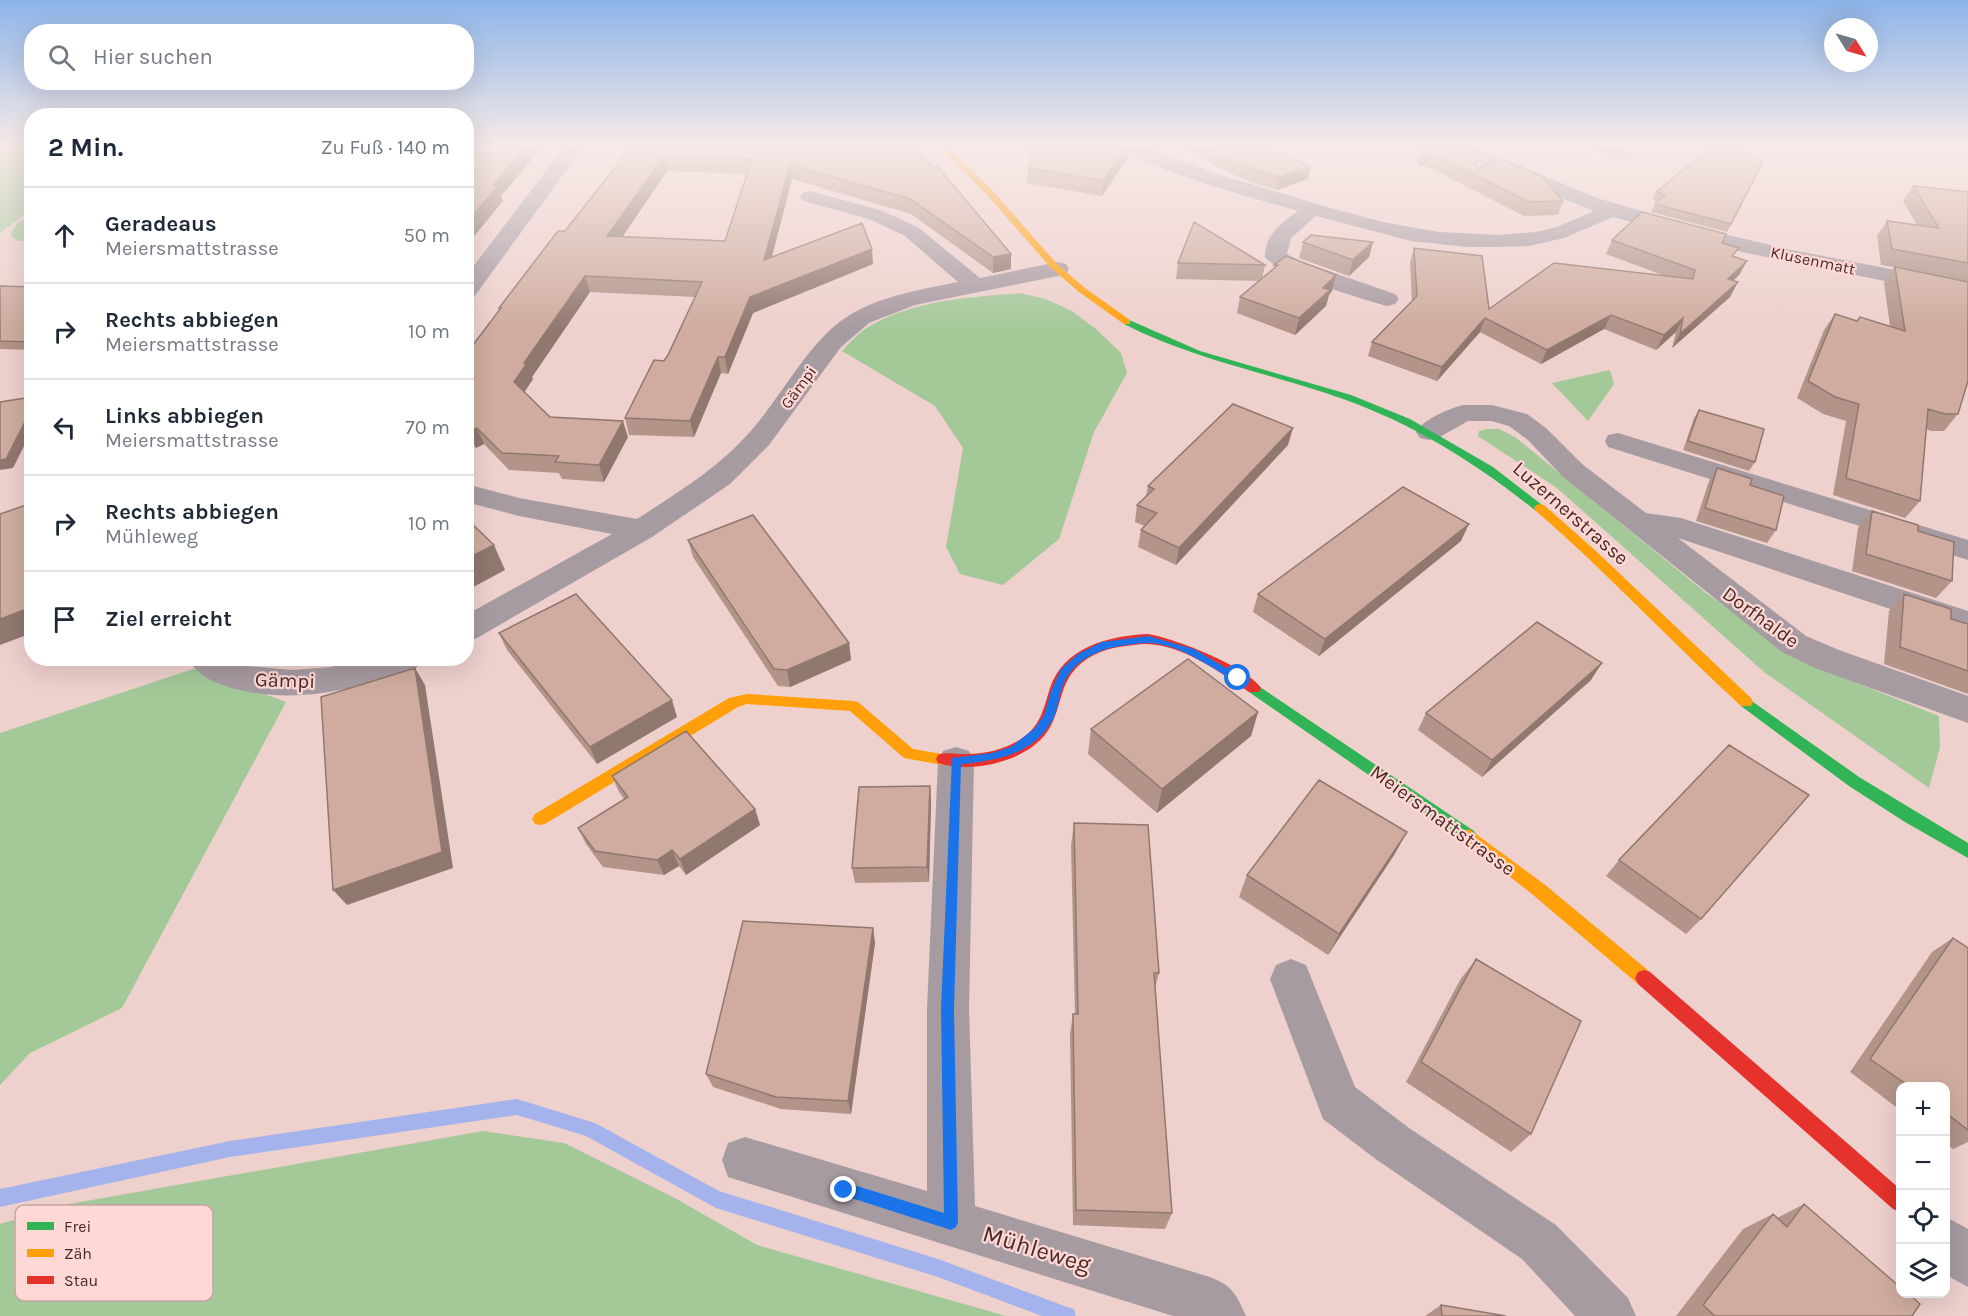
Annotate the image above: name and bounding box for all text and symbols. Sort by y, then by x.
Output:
north arrow [1824,18,1878,72]
search box [24,24,474,90]
icon: search [45,41,78,74]
text: Hier suchen [93,44,213,70]
text: 2 Min. [48,132,123,163]
text: Zu Fuß · 140 m [321,136,450,159]
text: Geradeaus [105,211,217,237]
icon: ahead [48,219,81,252]
text: 50 m [403,224,450,247]
text: Meiersmattstrasse [105,237,279,260]
street label: Klusenmatt [1769,242,1857,279]
text: Rechts abbiegen [105,307,279,333]
icon: right [48,315,81,348]
text: 10 m [408,320,450,343]
text: Meiersmattstrasse [105,333,279,356]
street label: Gämpi [777,362,820,412]
text: Links abbiegen [105,403,264,429]
icon: left [48,411,81,444]
text: 70 m [405,416,450,439]
text: Meiersmattstrasse [105,429,279,452]
street label: Luzernerstrasse [1508,457,1633,570]
text: Rechts abbiegen [105,499,279,525]
icon: right [48,507,81,540]
text: 10 m [408,512,450,535]
text: Mühleweg [105,525,198,548]
street label: Dorfhalde [1718,582,1803,653]
icon: arrive [48,603,81,636]
text: Ziel erreicht [105,606,232,632]
route start [1224,664,1250,690]
street label: Gämpi [254,668,315,693]
street label: Meiersmattstrasse [1366,760,1520,881]
map controls [1896,1082,1950,1298]
button: + [1896,1082,1950,1136]
button: − [1896,1136,1950,1190]
route end [830,1176,856,1202]
button: locate [1896,1190,1950,1244]
legend [15,1205,213,1301]
text: Frei [64,1217,91,1236]
street label: Mühleweg [980,1219,1095,1279]
text: Zäh [64,1244,92,1263]
button: layers [1896,1244,1950,1298]
text: Stau [64,1271,98,1290]

